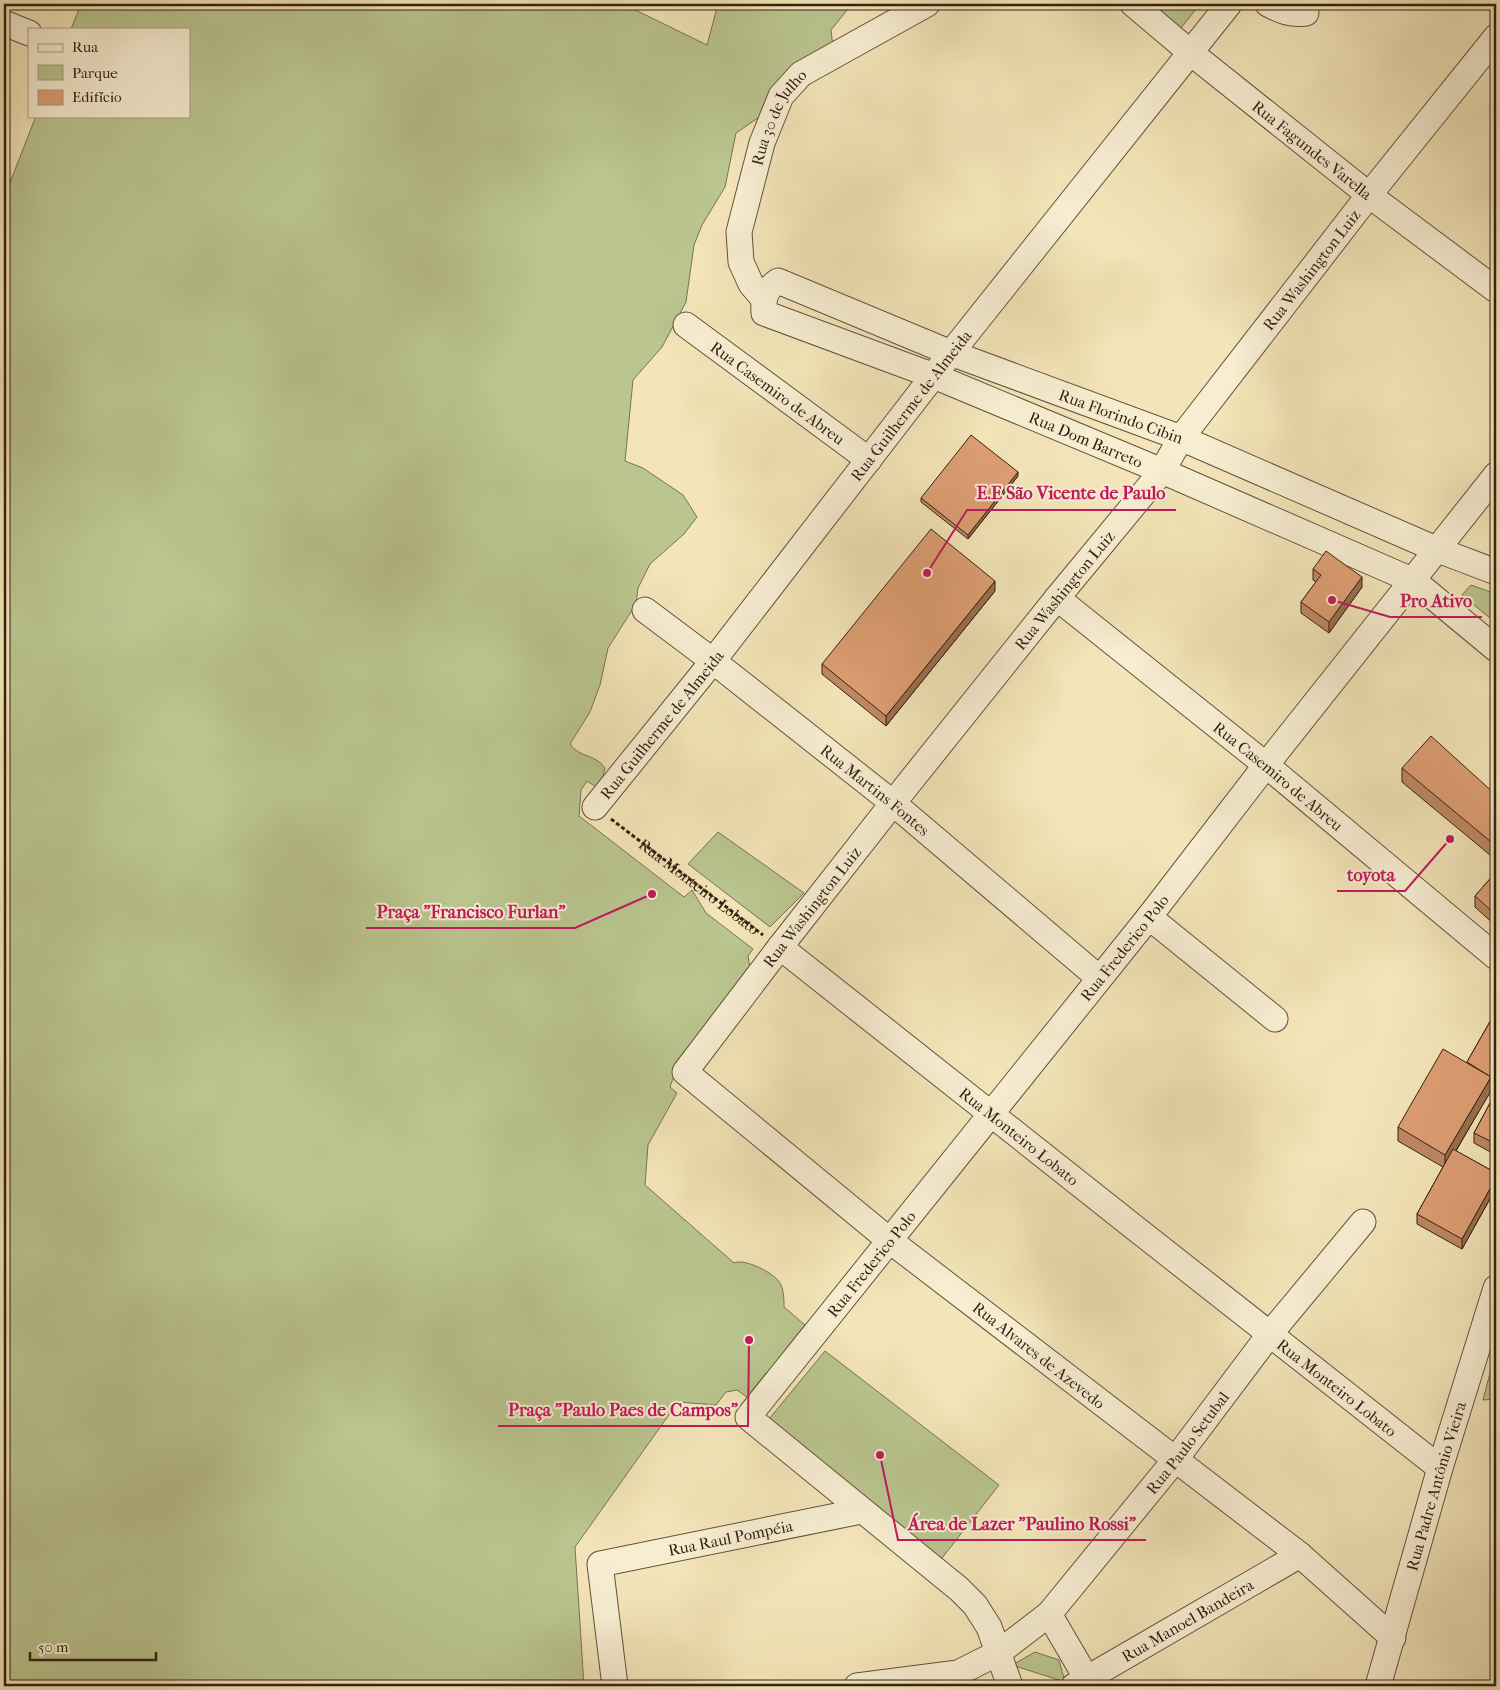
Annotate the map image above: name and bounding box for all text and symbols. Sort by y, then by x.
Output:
legend [28,28,190,118]
text: Rua [72,38,99,56]
text: Parque [72,64,118,82]
street label: Rua 30 de Julho [748,66,811,168]
text: Edifício [72,88,122,106]
street label: Rua Fagundes Varella [1248,97,1376,204]
street label: Rua Washington Luiz [1259,206,1364,334]
street label: Rua Guilherme de Almeida [847,326,976,485]
street label: Rua Casemiro de Abreu [707,337,848,449]
street label: Rua Florindo Cibin [1056,385,1186,448]
street label: Rua Dom Barreto [1026,408,1145,472]
callout: E.E São Vicente de Paulo [967,477,1176,510]
text: E.E São Vicente de Paulo [977,483,1165,504]
street label: Rua Washington Luiz [1010,527,1119,654]
callout: Pro Ativo [1390,584,1482,617]
text: Pro Ativo [1400,591,1472,612]
street label: Rua Guilherme de Almeida [596,646,728,803]
street label: Rua Casemiro de Abreu [1209,718,1347,835]
street label: Rua Martins Fontes [817,740,933,840]
street label: Rua Monteiro Lobato [635,835,763,939]
street label: Rua Washington Luiz [759,843,865,971]
callout: toyota [1337,858,1405,891]
text: toyota [1346,865,1396,886]
street label: Rua Frederico Polo [1076,891,1173,1005]
callout: Praça "Francisco Furlan" [366,895,575,928]
text: Praça "Francisco Furlan" [377,902,565,923]
street label: Rua Monteiro Lobato [955,1083,1082,1190]
street label: Rua Frederico Polo [823,1207,920,1321]
street label: Rua Alvares de Azevedo [969,1298,1109,1413]
street label: Rua Monteiro Lobato [1273,1335,1400,1441]
street label: Rua Paulo Setubal [1142,1388,1233,1498]
callout: Praça "Paulo Paes de Campos" [498,1393,748,1426]
street label: Rua Padre Antônio Vieira [1402,1399,1470,1573]
text: Praça "Paulo Paes de Campos" [508,1400,738,1421]
callout: Área de Lazer "Paulino Rossi" [898,1507,1146,1540]
text: Área de Lazer "Paulino Rossi" [907,1512,1136,1535]
street label: Rua Raul Pompéia [666,1516,795,1560]
street label: Rua Manoel Bandeira [1118,1575,1257,1666]
scale bar [30,1630,156,1662]
text: 50 m [38,1638,69,1656]

